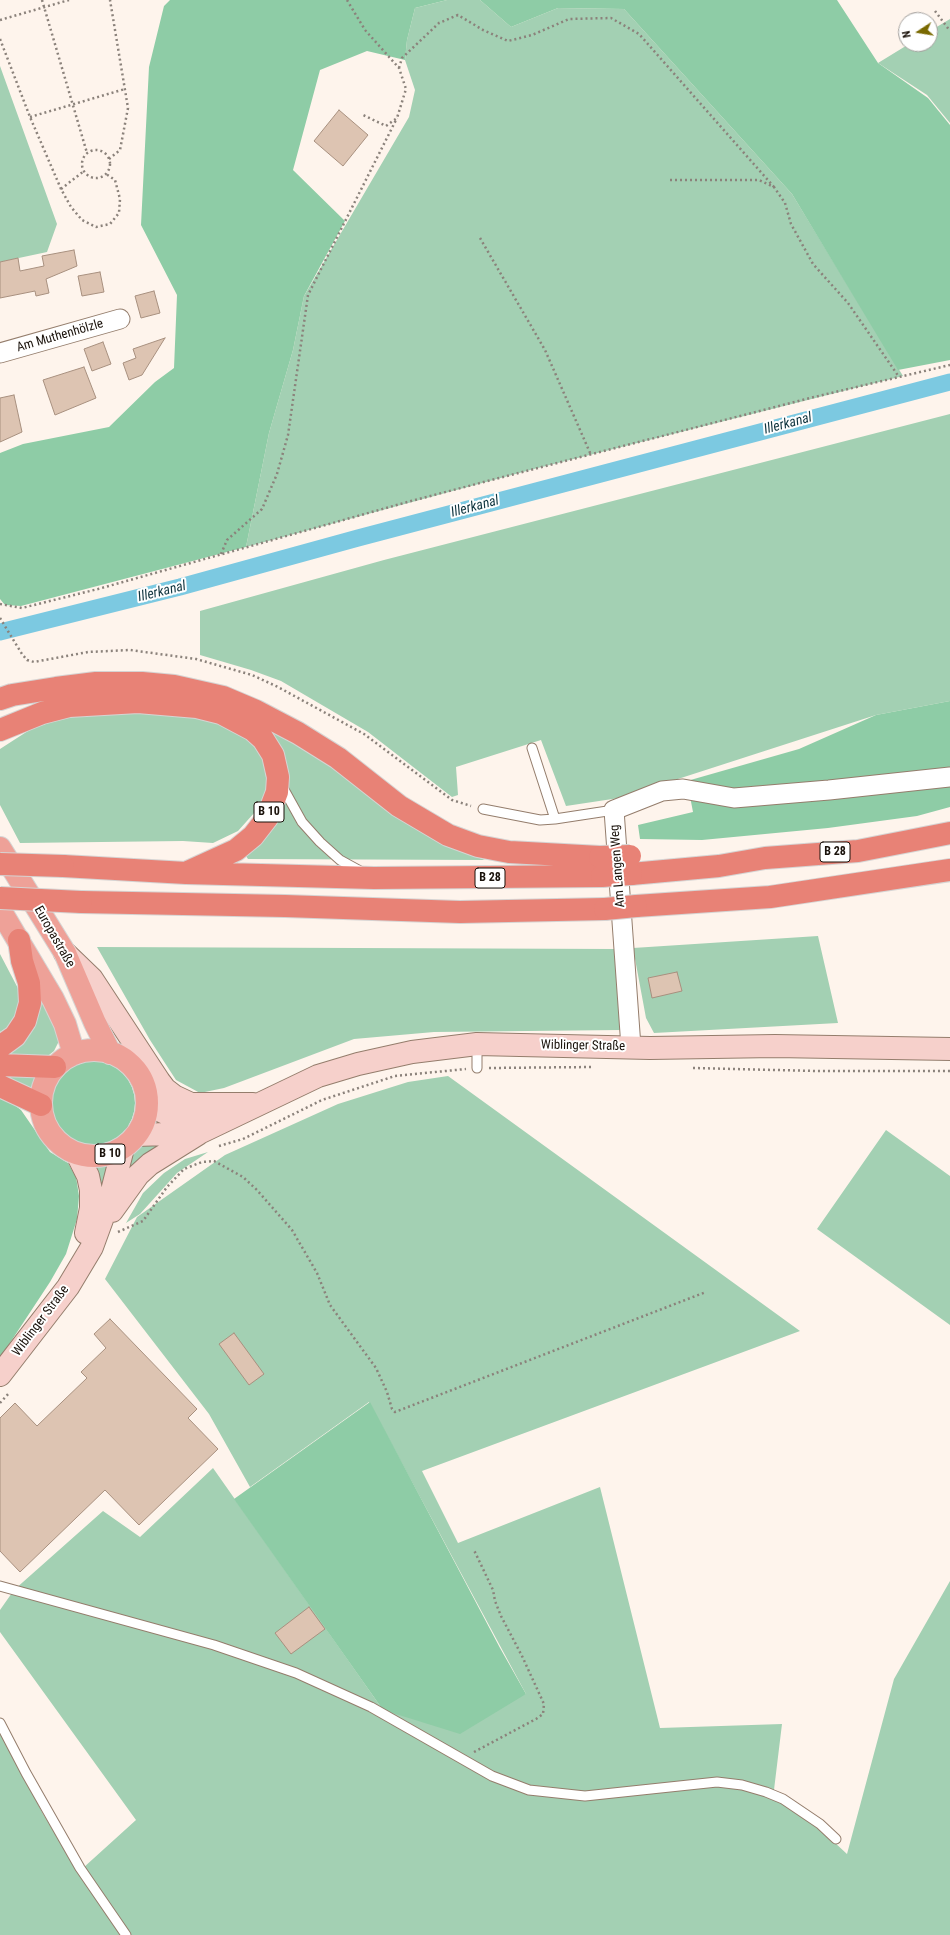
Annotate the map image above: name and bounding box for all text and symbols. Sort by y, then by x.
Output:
north arrow [898,12,938,52]
text: N [900,30,914,39]
street label: Am Muthenhölzle [15,316,105,356]
water label: Illerkanal [762,410,814,438]
water label: Illerkanal [449,493,501,521]
water label: Illerkanal [136,578,188,606]
road number: B 10 [254,802,284,822]
street label: Am Langen Weg [607,824,629,908]
road number: B 28 [820,842,850,862]
road number: B 28 [475,868,505,888]
street label: Europastraße [30,904,78,970]
street label: Wiblinger Straße [541,1037,625,1055]
road number: B 10 [95,1144,125,1164]
street label: Wiblinger Straße [9,1283,73,1359]

